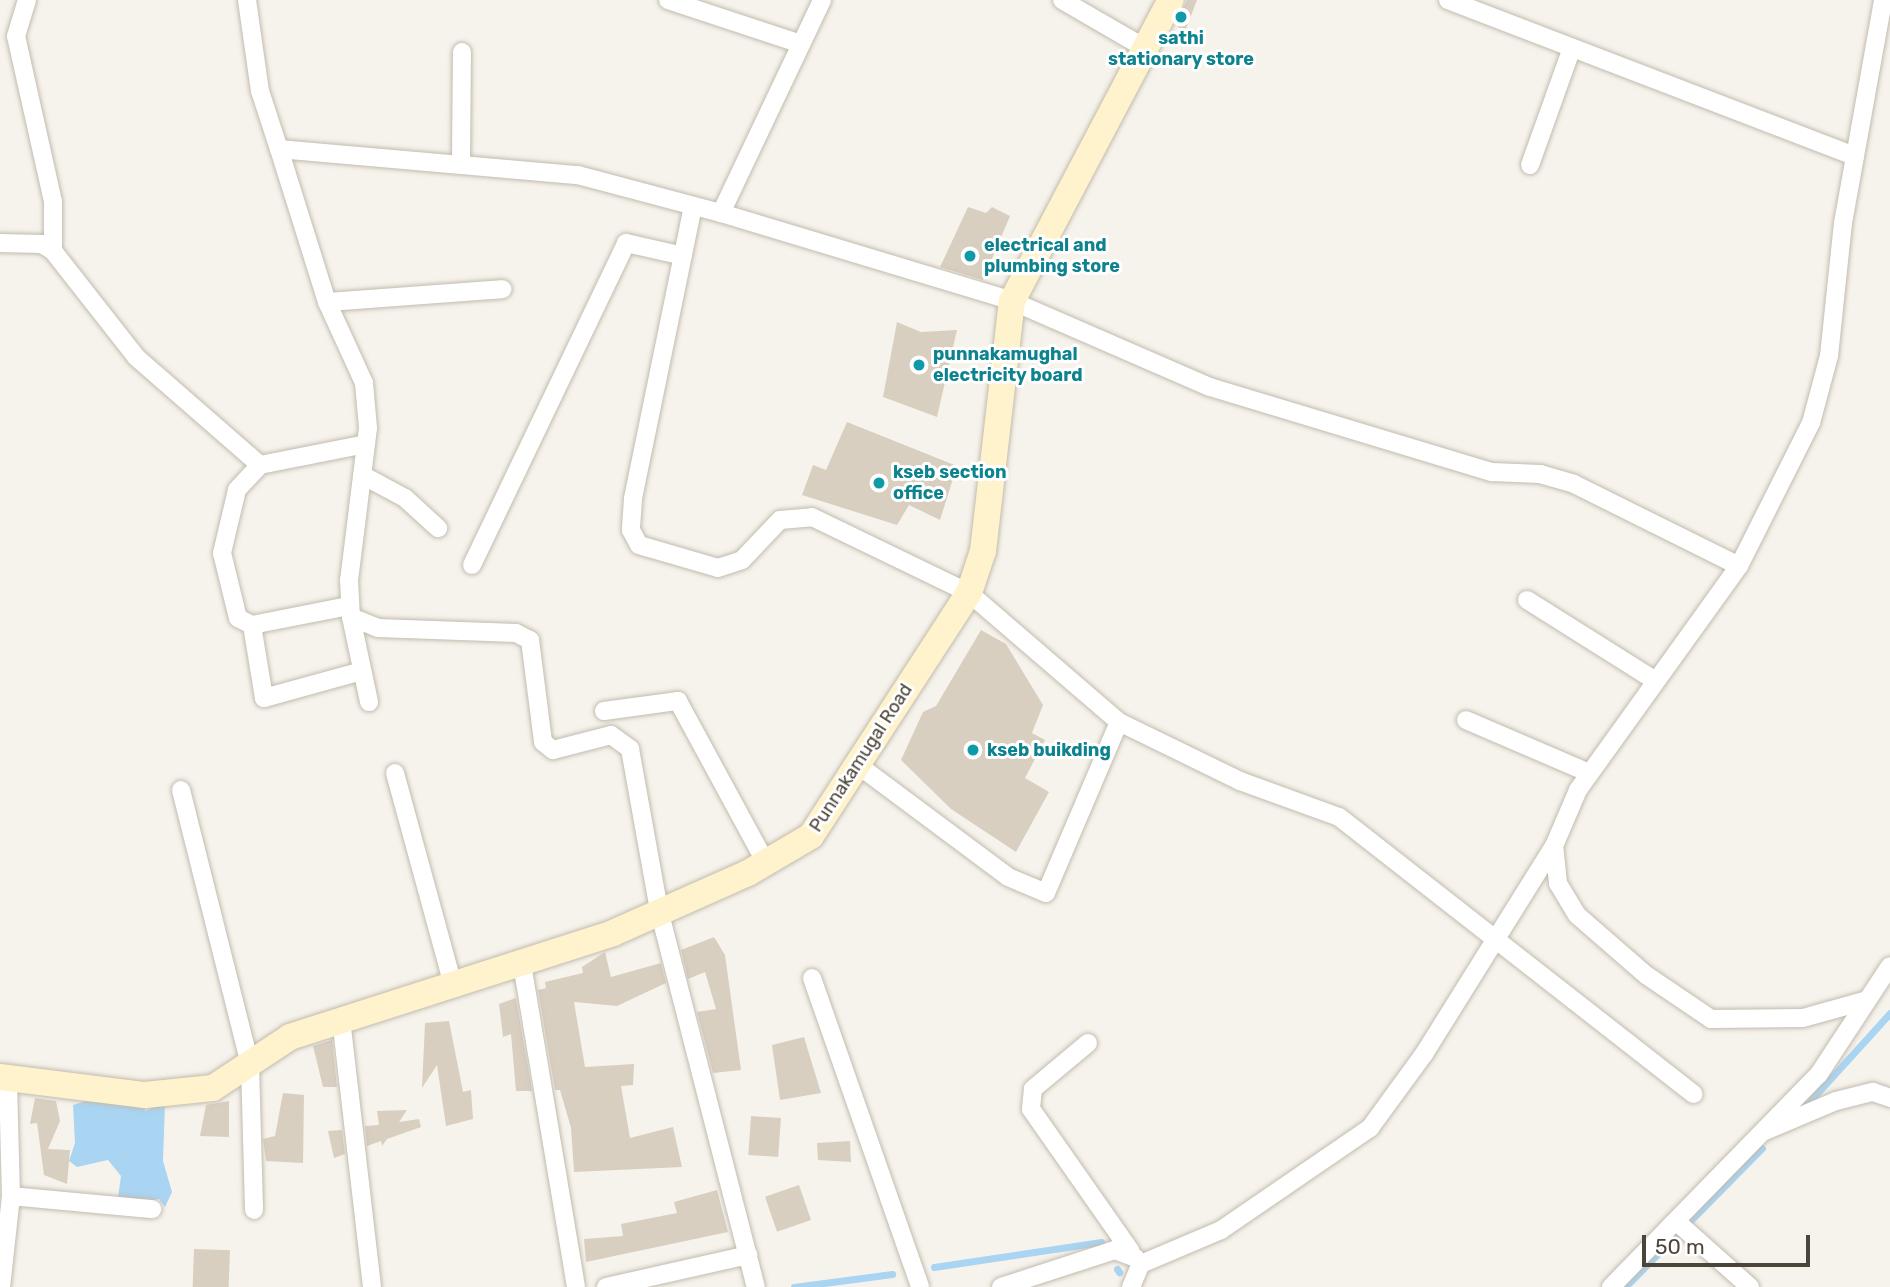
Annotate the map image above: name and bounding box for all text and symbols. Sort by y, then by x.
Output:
marker: sathi stationary store [1173,9,1189,25]
place label: sathi stationary store [1108,28,1254,70]
place label: electrical and plumbing store [984,235,1120,278]
marker: electrical and plumbing store [962,248,978,264]
place label: punnakamughal electricity board [933,344,1083,386]
marker: punnakamughal electricity board [911,357,927,373]
place label: kseb section office [893,462,1007,504]
marker: kseb section office [871,475,887,491]
street label: Punnakamugal Road [805,680,917,836]
place label: kseb buikding [987,739,1111,761]
marker: kseb buikding [965,742,981,758]
scale bar [1645,1220,1813,1264]
text: 50 m [1655,1234,1705,1259]

